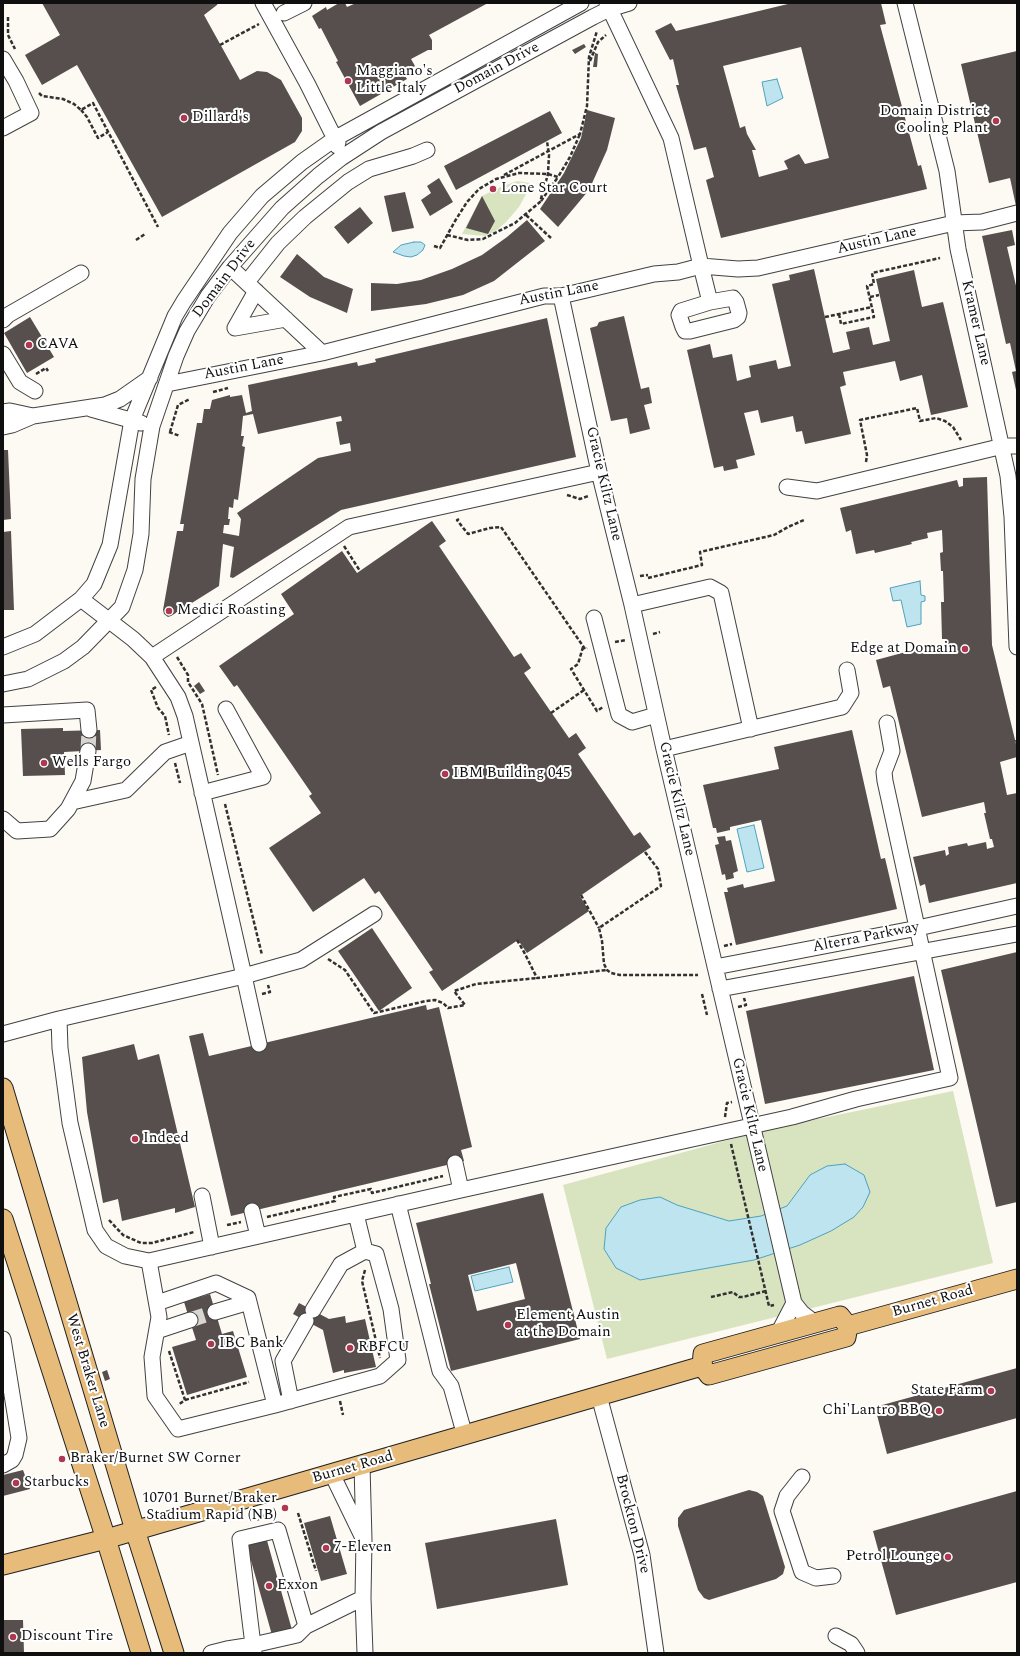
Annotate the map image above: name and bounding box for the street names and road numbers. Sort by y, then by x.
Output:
street label: Domain Drive [451,39,543,99]
street label: Austin Lane [836,223,918,259]
street label: Domain Drive [190,236,260,322]
street label: Austin Lane [518,277,600,311]
street label: Kramer Lane [956,279,994,367]
street label: Austin Lane [203,351,285,385]
street label: Gracie Kiltz Lane [581,425,625,543]
street label: Gracie Kiltz Lane [654,740,698,858]
street label: Alterra Parkway [811,919,921,957]
street label: Gracie Kiltz Lane [727,1056,771,1174]
street label: Burnet Road [891,1282,975,1322]
street label: West Braker Lane [61,1312,113,1430]
street label: Burnet Road [311,1448,395,1488]
street label: Brockton Drive [611,1472,653,1576]

